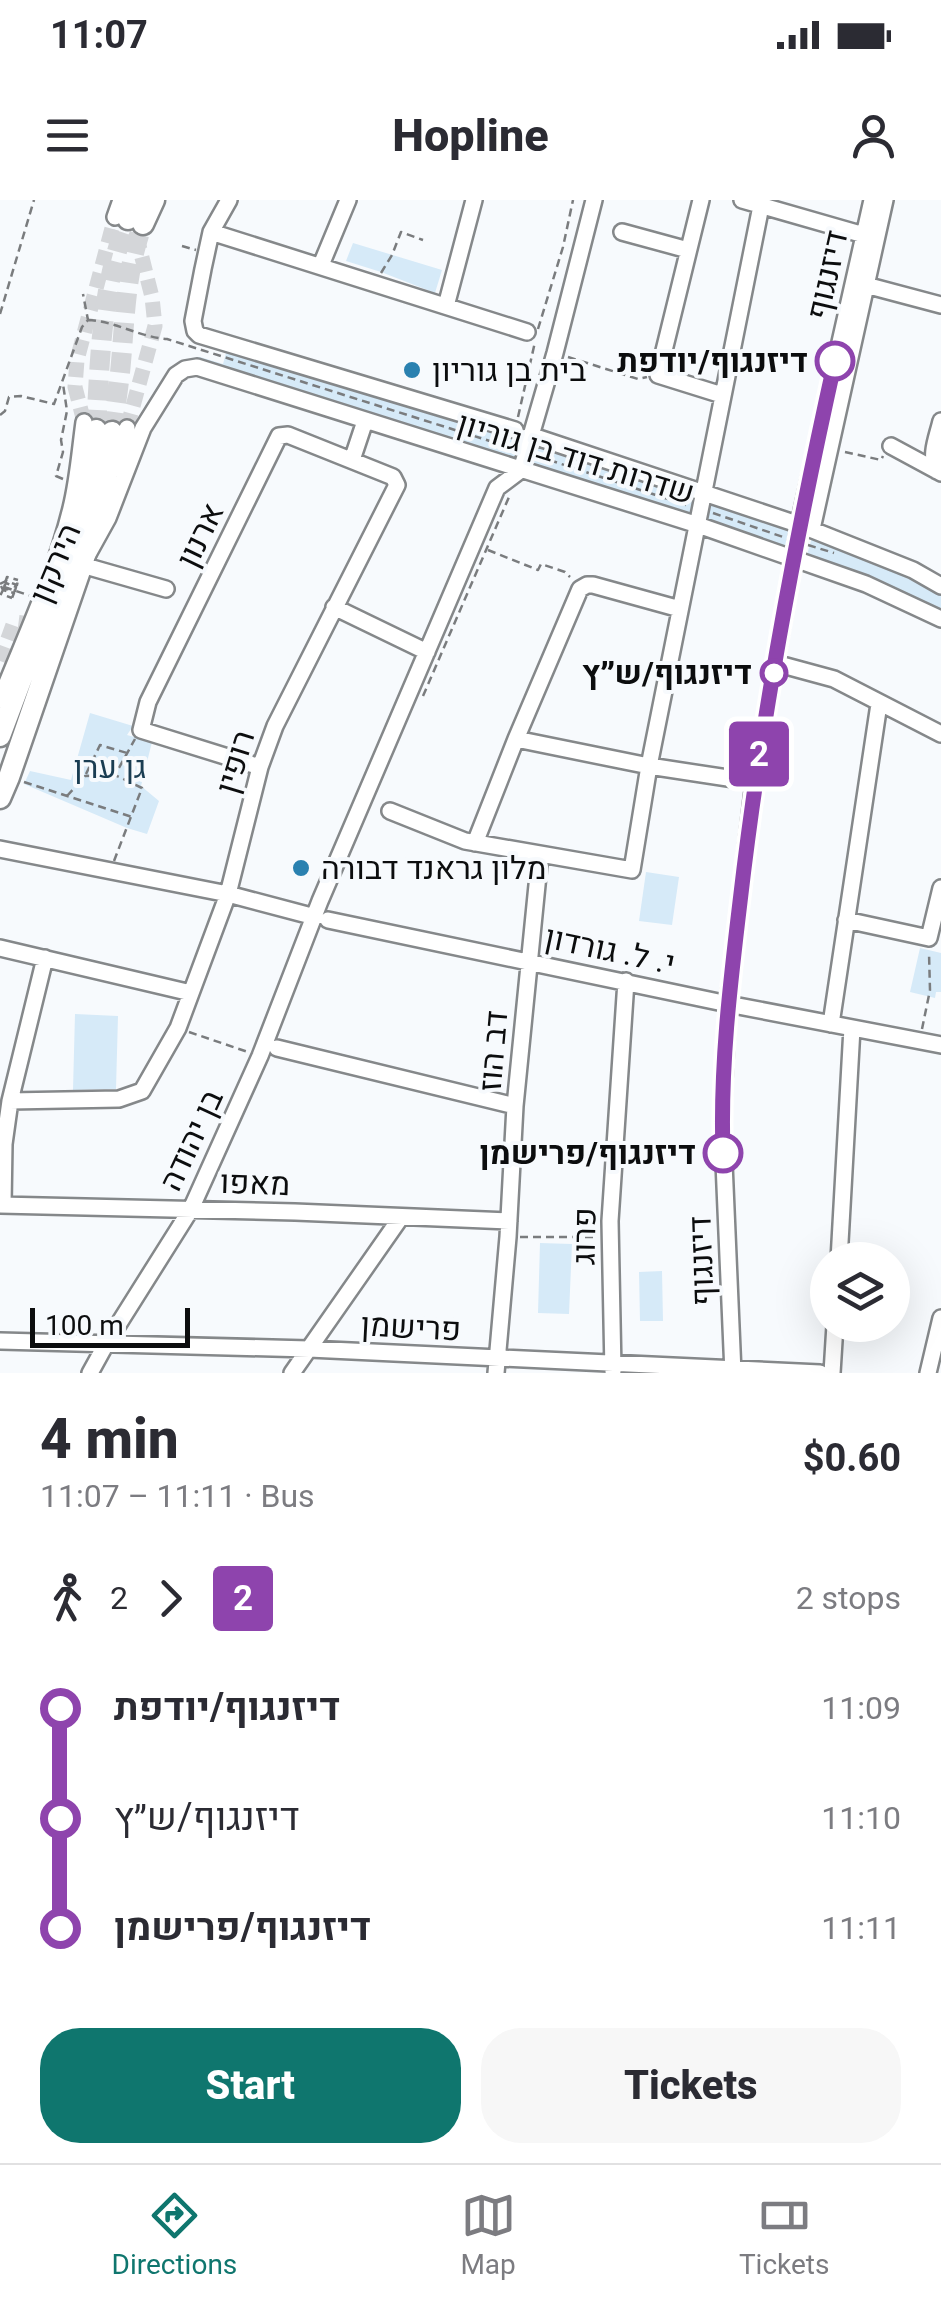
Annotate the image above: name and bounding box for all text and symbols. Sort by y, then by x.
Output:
text: 11:07 [50,13,148,57]
icon: menu [40,108,95,163]
icon: person [846,108,901,163]
text: Hopline [392,109,549,162]
street label: דיזנגוף [798,227,856,323]
place label: דיזנגוף/יודפת [617,342,808,380]
marker: דיזנגוף/יודפת [816,342,854,380]
place label: בית בן גוריון [432,351,586,389]
marker: בית בן גוריון [401,359,423,381]
street label: שדרות דוד בן גוריון [453,404,699,512]
street label: ארנון [168,497,232,573]
street label: הירקון [21,518,89,608]
place label: דיזנגוף/ש״ץ [582,654,752,692]
marker: דיזנגוף/ש״ץ [761,660,787,686]
line badge: 2 [726,722,792,786]
street label: רופין [207,726,263,798]
text: 2 [749,734,769,775]
park label: גן ערן [74,748,146,786]
place label: מלון גראנד דבורה [321,849,547,887]
marker: מלון גראנד דבורה [290,857,312,879]
street label: י. ל. גורדון [542,918,678,982]
street label: דב הוז [471,1009,515,1093]
street label: בן יהודה [151,1083,231,1197]
place label: דיזנגוף/פרישמן [479,1134,696,1172]
marker: דיזנגוף/פרישמן [704,1134,742,1172]
street label: מאפו [219,1163,291,1203]
street label: פרוג [565,1207,603,1265]
street label: דיזנגוף [680,1215,722,1307]
map controls [810,1242,910,1342]
button: layers [810,1242,910,1342]
scale bar [30,1303,190,1348]
street label: פרישמן [360,1305,462,1349]
text: 100 m [45,1309,124,1342]
text: 4 min [40,1407,179,1471]
text: $0.60 [803,1436,901,1480]
text: 11:07 – 11:11 · Bus [40,1477,315,1515]
icon: walk [40,1571,95,1626]
icon: forward [143,1571,198,1626]
text: 2 [233,1578,253,1619]
text: 2 [110,1579,128,1617]
text: 2 stops [796,1579,901,1617]
text: דיזנגוף/יודפת [114,1685,340,1729]
text: 11:09 [821,1689,901,1727]
text: דיזנגוף/ש״ץ [114,1795,300,1839]
text: 11:10 [821,1799,901,1837]
text: דיזנגוף/פרישמן [114,1905,371,1949]
text: 11:11 [821,1909,901,1947]
button: Start [40,2028,461,2143]
button: Tickets [481,2028,901,2143]
tab: Directions [112,2188,237,2281]
tab: Map [460,2188,516,2281]
tab: Tickets [739,2188,829,2281]

